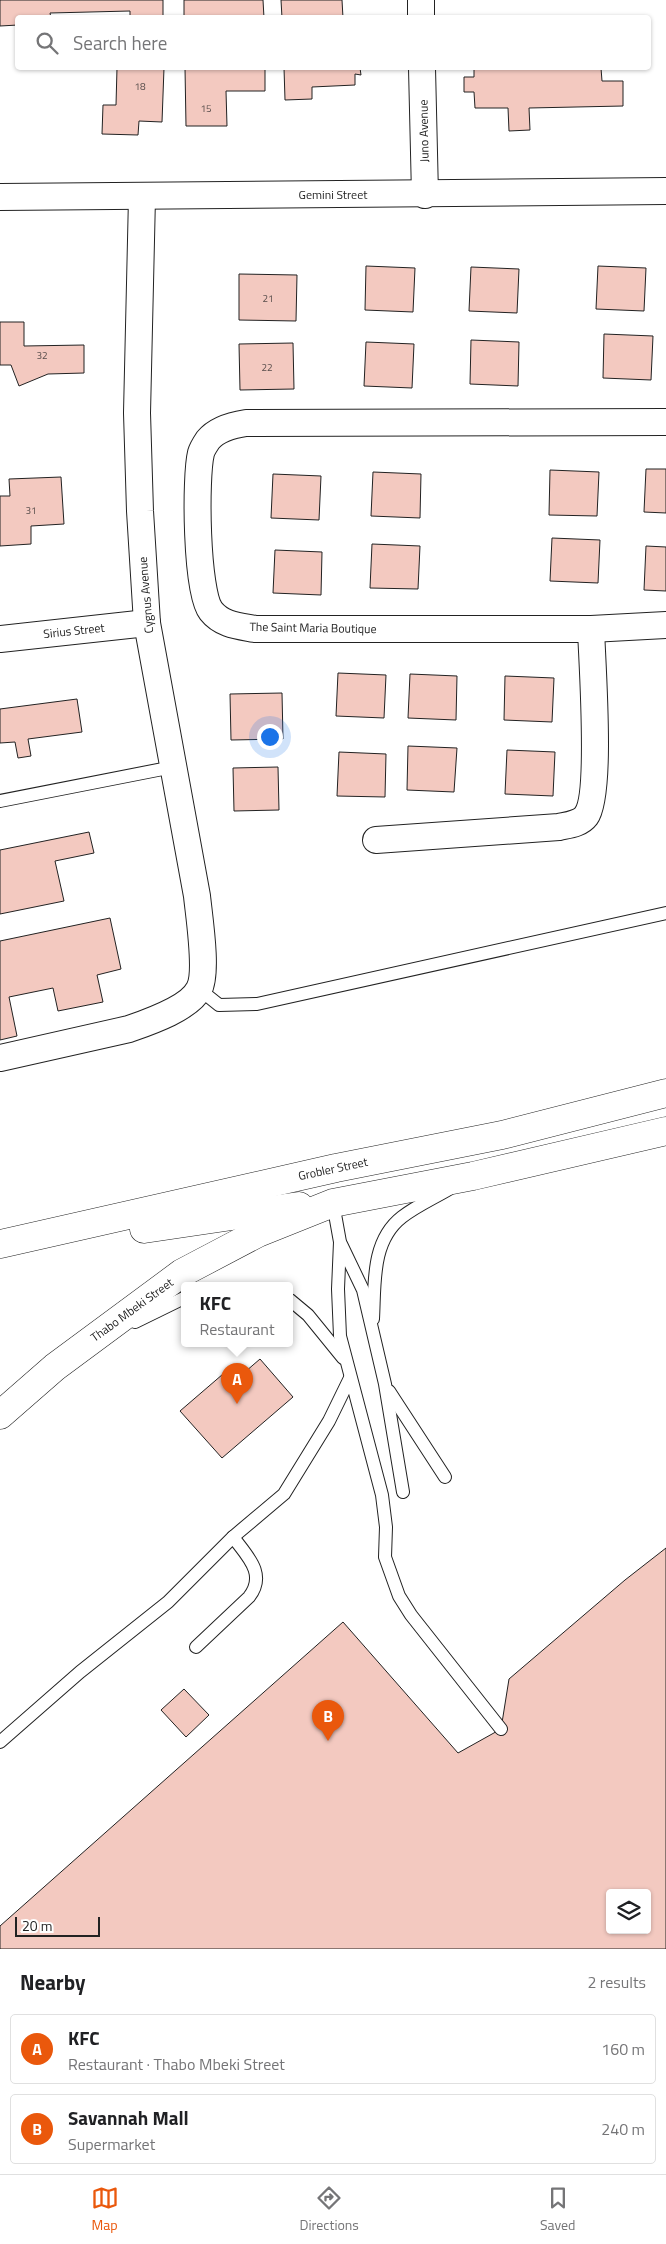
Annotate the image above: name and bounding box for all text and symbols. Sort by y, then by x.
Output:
search box [15,15,651,70]
text: Search here [73,28,167,57]
icon: search [33,29,61,57]
house number: 18 [134,79,146,94]
street label: Juno Avenue [413,99,434,163]
house number: 15 [200,101,212,116]
street label: Gemini Street [299,185,368,204]
house number: 21 [262,291,274,306]
house number: 32 [36,348,48,363]
house number: 22 [261,360,273,375]
house number: 31 [25,503,37,518]
street label: Cygnus Avenue [133,556,158,634]
street label: The Saint Maria Boutique [249,617,377,638]
street label: Sirius Street [42,618,106,643]
your location [257,724,283,750]
street label: Grobler Street [296,1152,370,1185]
street label: Thabo Mbeki Street [86,1273,178,1346]
popup [181,1282,293,1347]
text: KFC [199,1288,231,1317]
text: Restaurant [199,1317,275,1341]
pin: A [221,1363,253,1404]
pin: B [312,1700,344,1741]
map controls [606,1889,651,1934]
button: layers [606,1889,651,1934]
scale bar [15,1914,100,1937]
text: 20 m [22,1915,52,1936]
text: Nearby [20,1966,85,1998]
text: 2 results [587,1970,646,1994]
text: KFC [68,2023,100,2052]
text: A [32,2037,42,2061]
text: 160 m [601,2037,645,2061]
text: Restaurant · Thabo Mbeki Street [68,2052,285,2076]
text: Savannah Mall [68,2103,189,2132]
text: B [32,2117,42,2141]
text: 240 m [601,2117,645,2141]
text: Supermarket [68,2132,155,2156]
tab: Map [91,2184,119,2235]
tab: Directions [300,2184,359,2235]
tab: Saved [540,2184,576,2235]

